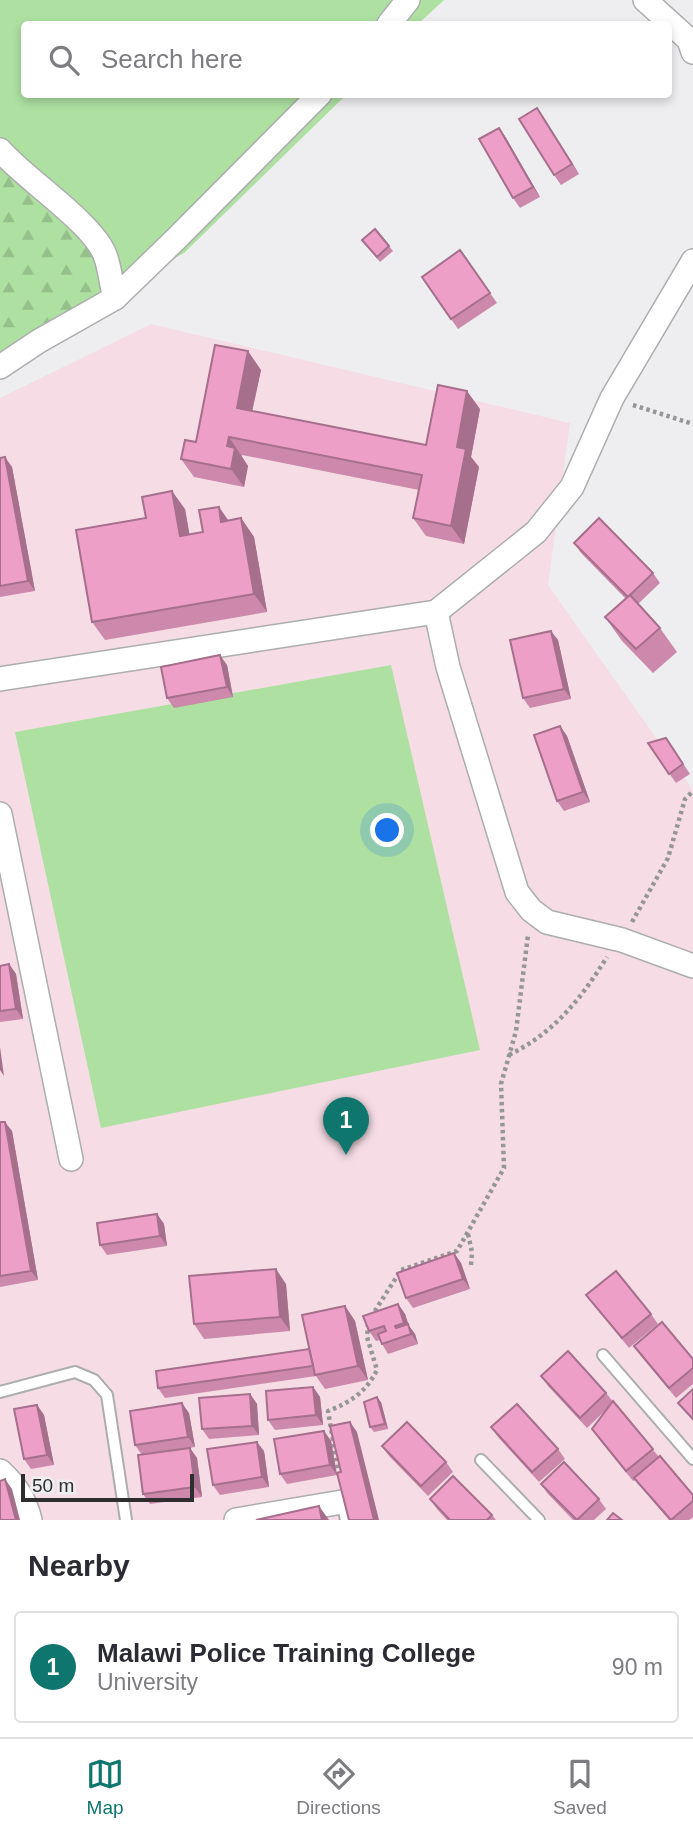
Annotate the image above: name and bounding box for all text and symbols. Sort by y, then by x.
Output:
search box [21,21,672,98]
icon: search [45,41,83,79]
text: Search here [101,44,243,74]
your location [370,813,404,847]
pin: 1 [323,1097,369,1155]
scale bar [21,1471,194,1503]
text: 50 m [32,1475,74,1496]
text: Nearby [28,1549,130,1582]
text: Malawi Police Training College [97,1638,476,1668]
text: 1 [47,1654,59,1680]
text: 90 m [612,1654,663,1680]
text: University [97,1669,198,1695]
tab: Map [86,1755,124,1819]
tab: Directions [296,1755,381,1819]
tab: Saved [553,1755,607,1819]

